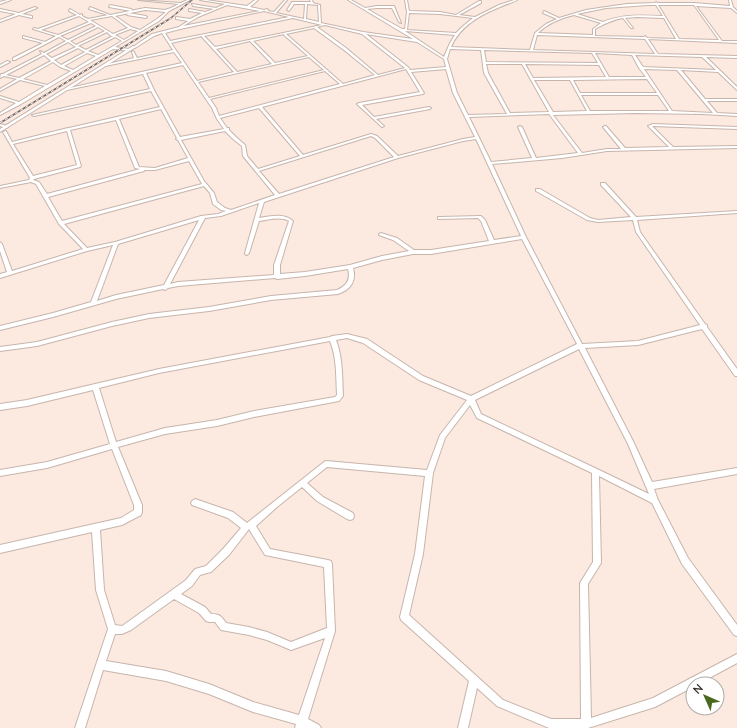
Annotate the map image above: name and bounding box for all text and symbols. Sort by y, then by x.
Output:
north arrow [685,676,725,716]
text: N [690,681,705,696]

